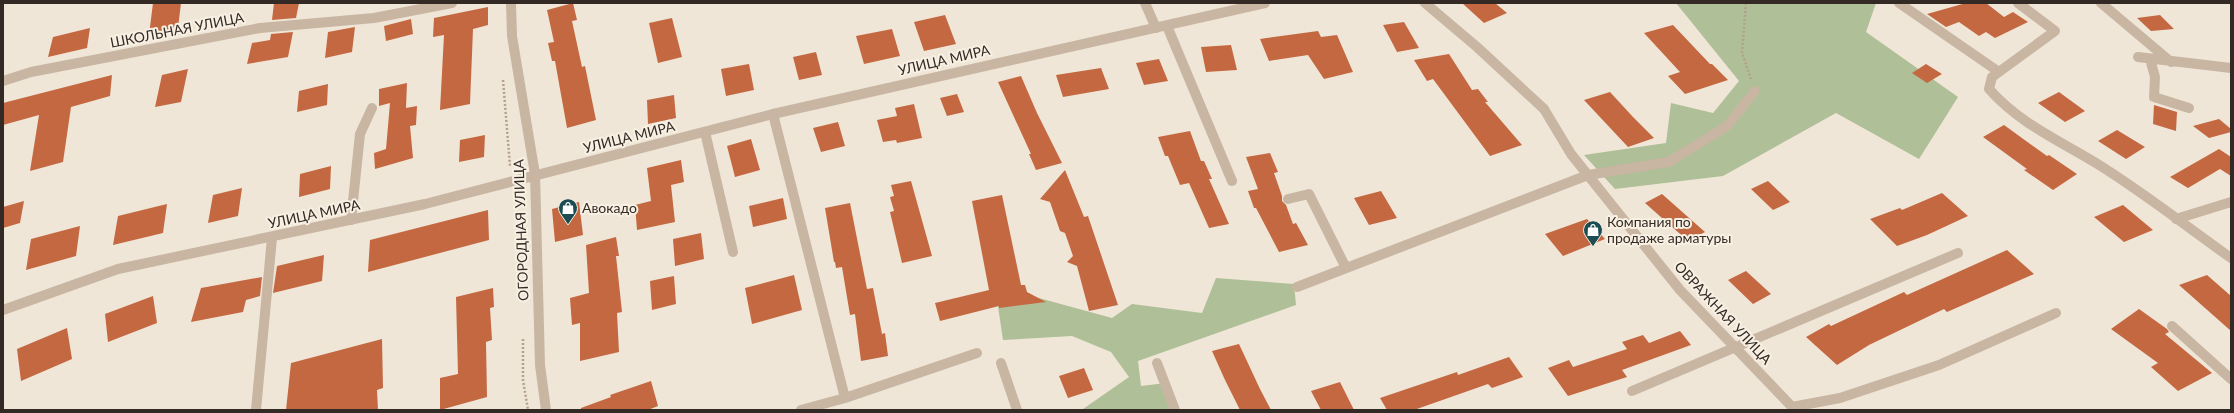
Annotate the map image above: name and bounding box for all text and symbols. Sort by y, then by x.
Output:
street label: ШКОЛЬНАЯ УЛИЦА [109,8,246,51]
street label: УЛИЦА МИРА [896,41,992,78]
street label: УЛИЦА МИРА [581,117,677,156]
street label: ОГОРОДНАЯ УЛИЦА [510,158,531,301]
street label: УЛИЦА МИРА [266,195,362,232]
shop icon: Авокадо [557,197,579,225]
place label: Авокадо [582,199,637,216]
place label: Компания по продаже арматуры [1607,213,1731,246]
shop icon: Компания по продаже арматуры [1582,219,1604,247]
street label: ОВРАЖНАЯ УЛИЦА [1671,258,1776,368]

